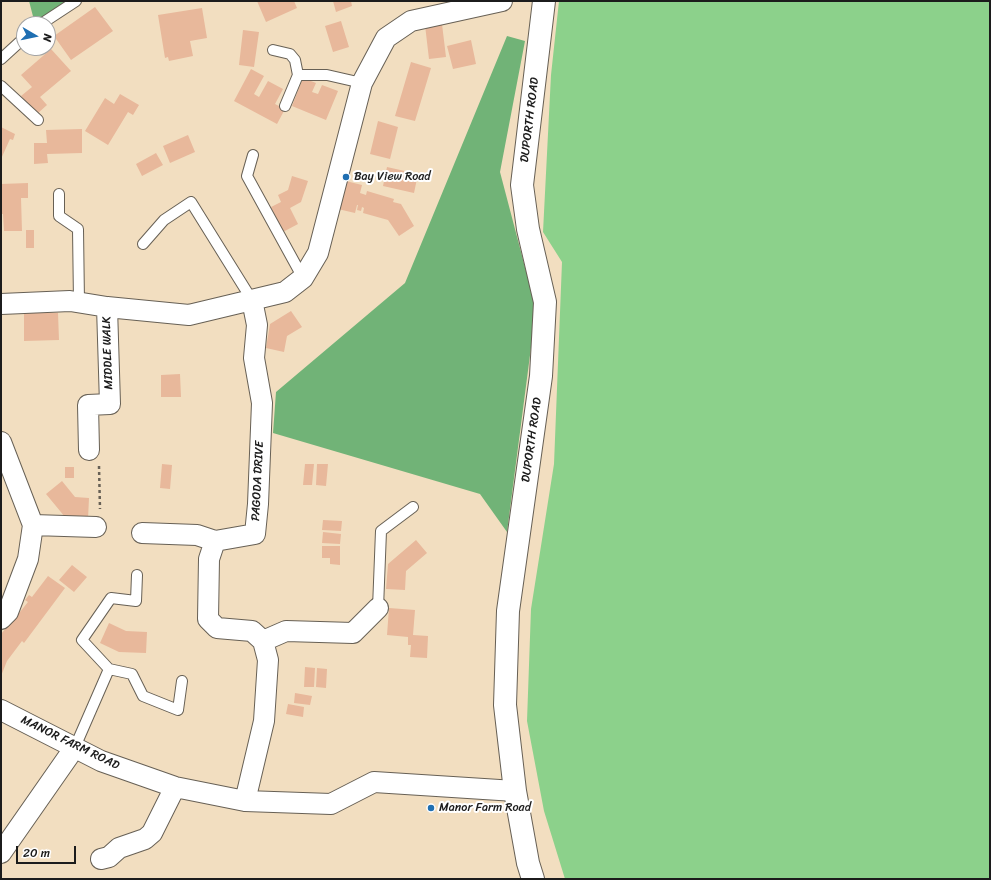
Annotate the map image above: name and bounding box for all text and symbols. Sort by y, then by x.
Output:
north arrow [16,16,56,56]
text: N [37,33,57,43]
street label: DUPORTH ROAD [518,77,542,163]
place label: Bay View Road [354,170,431,184]
marker: Bay View Road [341,172,351,182]
street label: MIDDLE WALK [100,316,116,390]
street label: DUPORTH ROAD [519,397,545,483]
street label: PAGODA DRIVE [249,440,267,522]
street label: MANOR FARM ROAD [18,713,122,773]
place label: Manor Farm Road [439,801,531,815]
marker: Manor Farm Road [426,803,436,813]
scale bar [18,838,78,864]
text: 20 m [23,842,50,864]

